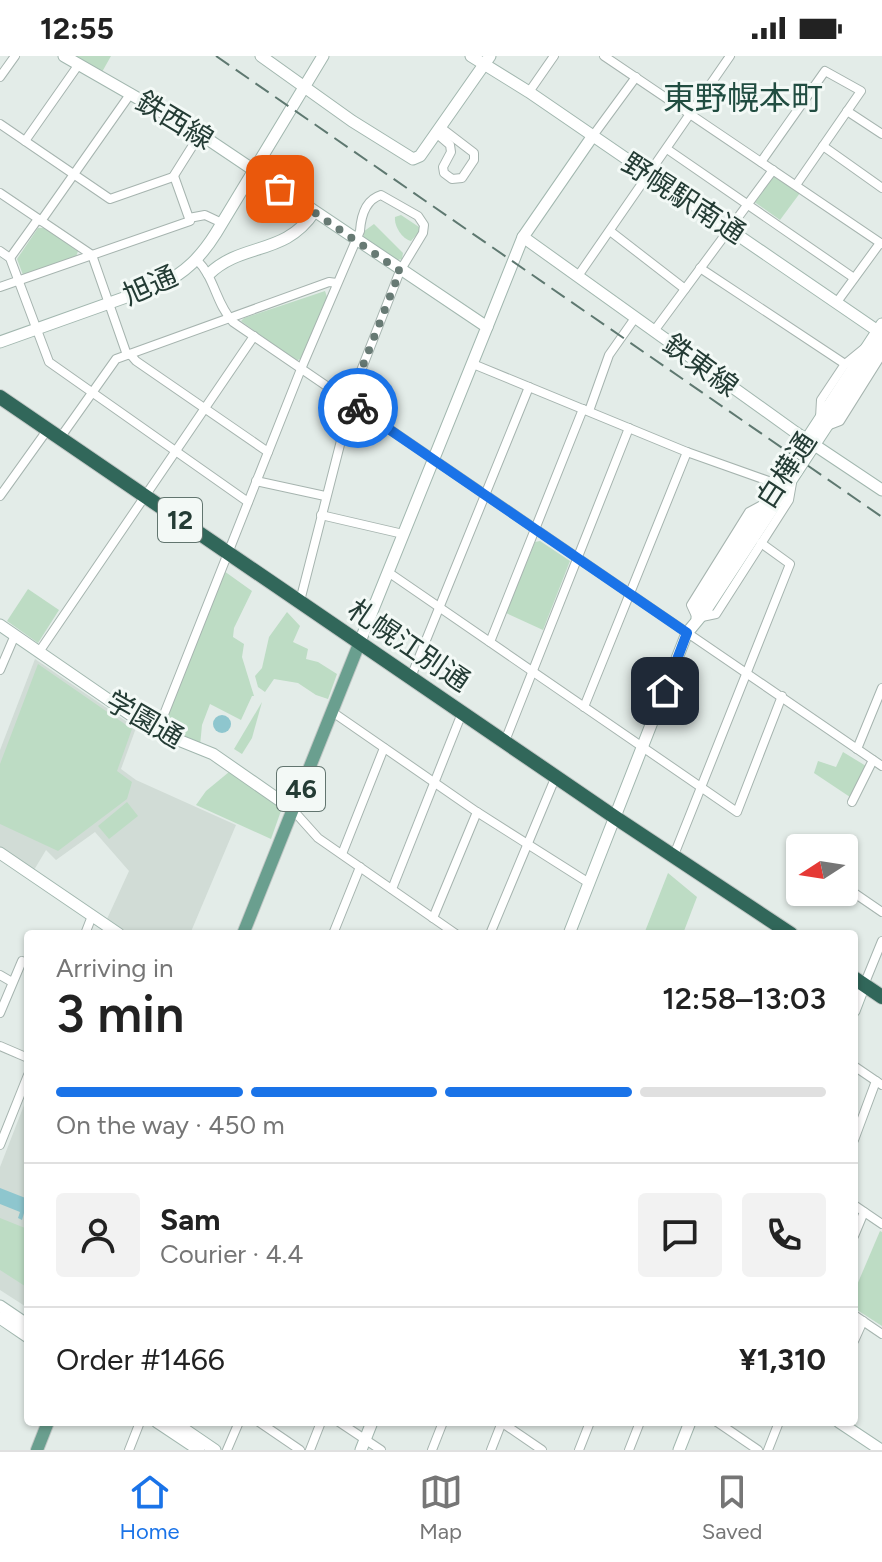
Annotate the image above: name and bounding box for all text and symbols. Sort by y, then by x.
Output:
text: 12:55 [40,10,114,47]
district label: 東野幌本町 [663,79,823,117]
street label: 鉄西線 [130,84,220,156]
street label: 野幌駅南通 [616,146,752,250]
pin [246,155,314,223]
icon: bag [258,167,302,211]
street label: 旭通 [117,258,183,312]
street label: 鉄東線 [657,327,745,403]
courier [318,368,398,448]
icon: bike [336,386,380,430]
street label: 白樺通 [749,426,823,514]
road number: 12 [158,498,202,542]
street label: 札幌江別通 [341,592,477,698]
pin [631,657,699,725]
icon: home [643,669,687,713]
street label: 学園通 [100,683,190,755]
road number: 46 [277,767,325,811]
north arrow [786,834,858,906]
map controls [786,834,858,906]
text: Arriving in [56,952,174,984]
text: 12:58–13:03 [662,980,826,1017]
text: 3 min [56,983,184,1045]
text: On the way · 450 m [56,1109,285,1141]
button: person [56,1193,140,1277]
button: chat [638,1193,722,1277]
button: phone [742,1193,826,1277]
text: Sam [160,1201,220,1238]
text: Courier · 4.4 [160,1238,303,1270]
text: Order #1466 [56,1341,225,1378]
text: ¥1,310 [739,1341,826,1378]
tab: Home [120,1470,180,1545]
tab: Map [419,1470,463,1545]
tab: Saved [702,1470,762,1545]

